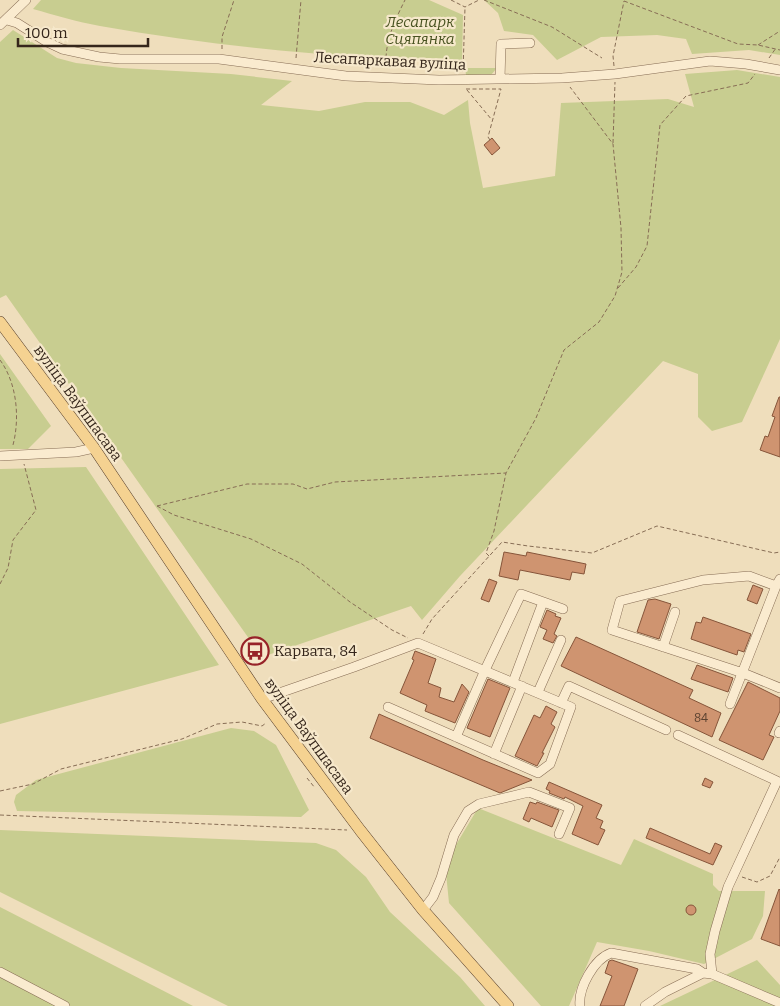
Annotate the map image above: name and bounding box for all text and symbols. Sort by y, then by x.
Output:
park label: Лесапарк Сцяпянка [385,13,455,48]
scale bar [18,15,148,47]
text: 100 m [25,24,68,42]
street label: Лесапаркавая вуліца [313,48,467,74]
street label: вуліца Ваўпшасава [30,342,126,464]
bus stop icon: Карвата, 84 [240,636,270,666]
place label: Карвата, 84 [274,642,357,660]
street label: вуліца Ваўпшасава [261,675,357,797]
house number: 84 [694,711,708,725]

